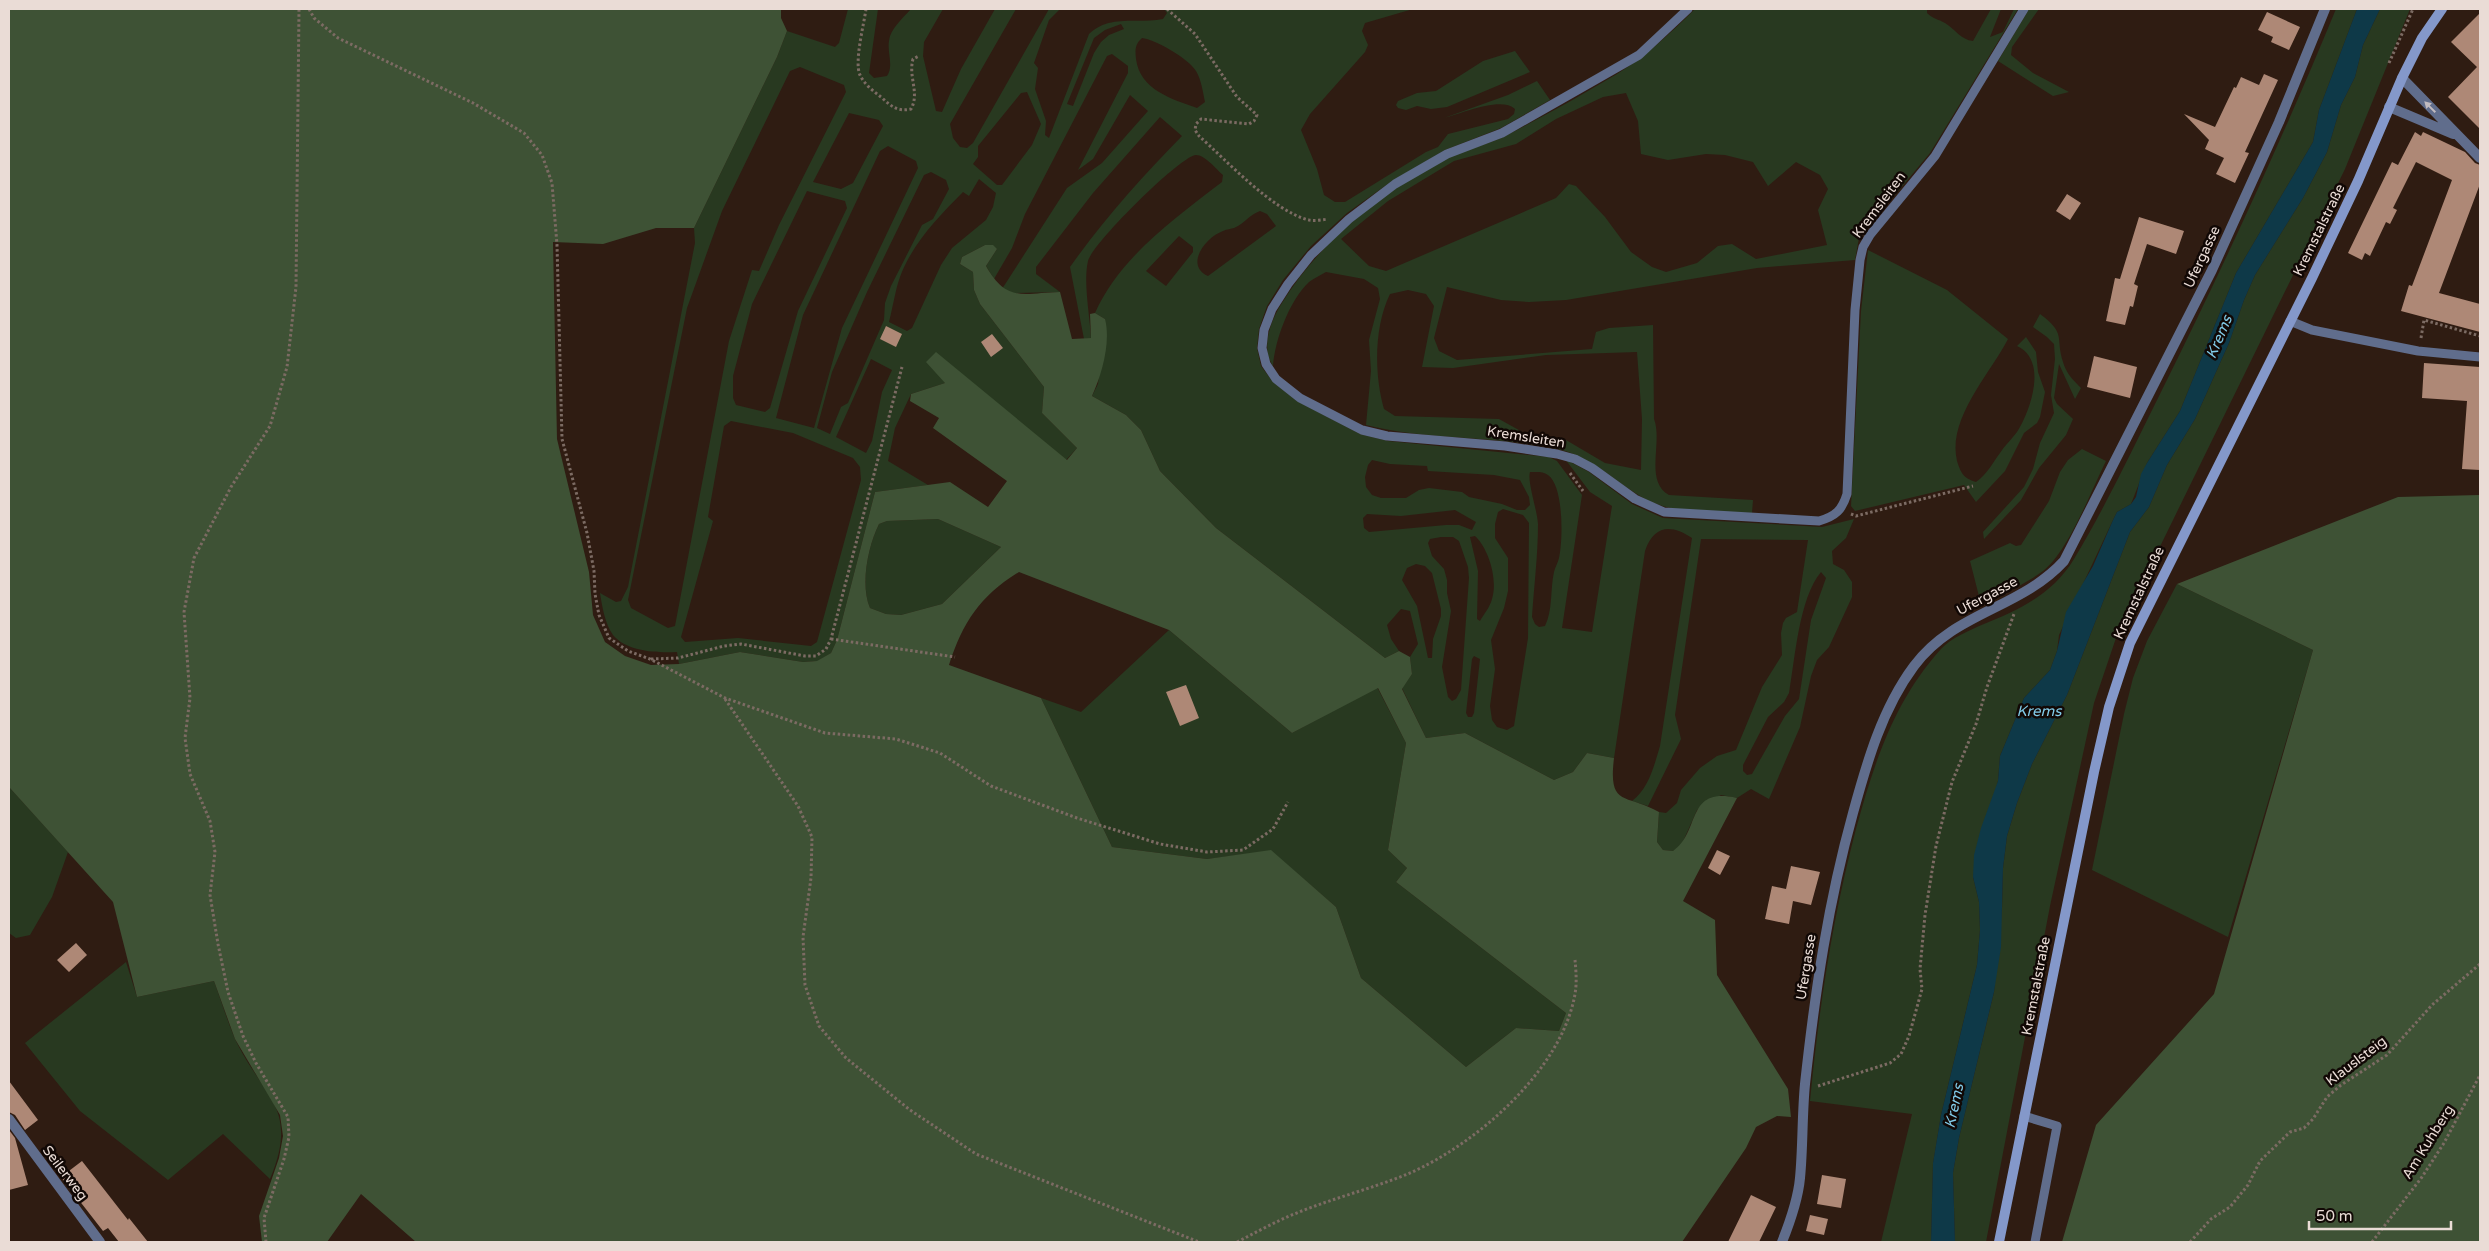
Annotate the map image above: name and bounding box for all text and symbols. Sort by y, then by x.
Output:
one-way arrow [2424,101,2436,113]
street label: Kremsleiten [1849,168,1909,242]
street label: Kremstalstraße [2289,181,2349,279]
street label: Ufergasse [2180,223,2224,291]
water label: Krems [2202,311,2237,361]
street label: Kremsleiten [1486,422,1566,452]
street label: Kremstalstraße [2110,544,2168,642]
street label: Ufergasse [1954,573,2020,619]
water label: Krems [2016,702,2063,720]
street label: Ufergasse [1792,933,1820,1001]
street label: Kremstalstraße [2018,935,2054,1037]
street label: Klauslsteig [2322,1033,2390,1089]
water label: Krems [1941,1080,1968,1130]
street label: Am Kuhberg [2399,1102,2457,1182]
street label: Seilerweg [39,1142,91,1204]
scale bar [2309,1198,2452,1230]
text: 50 m [2316,1207,2353,1225]

